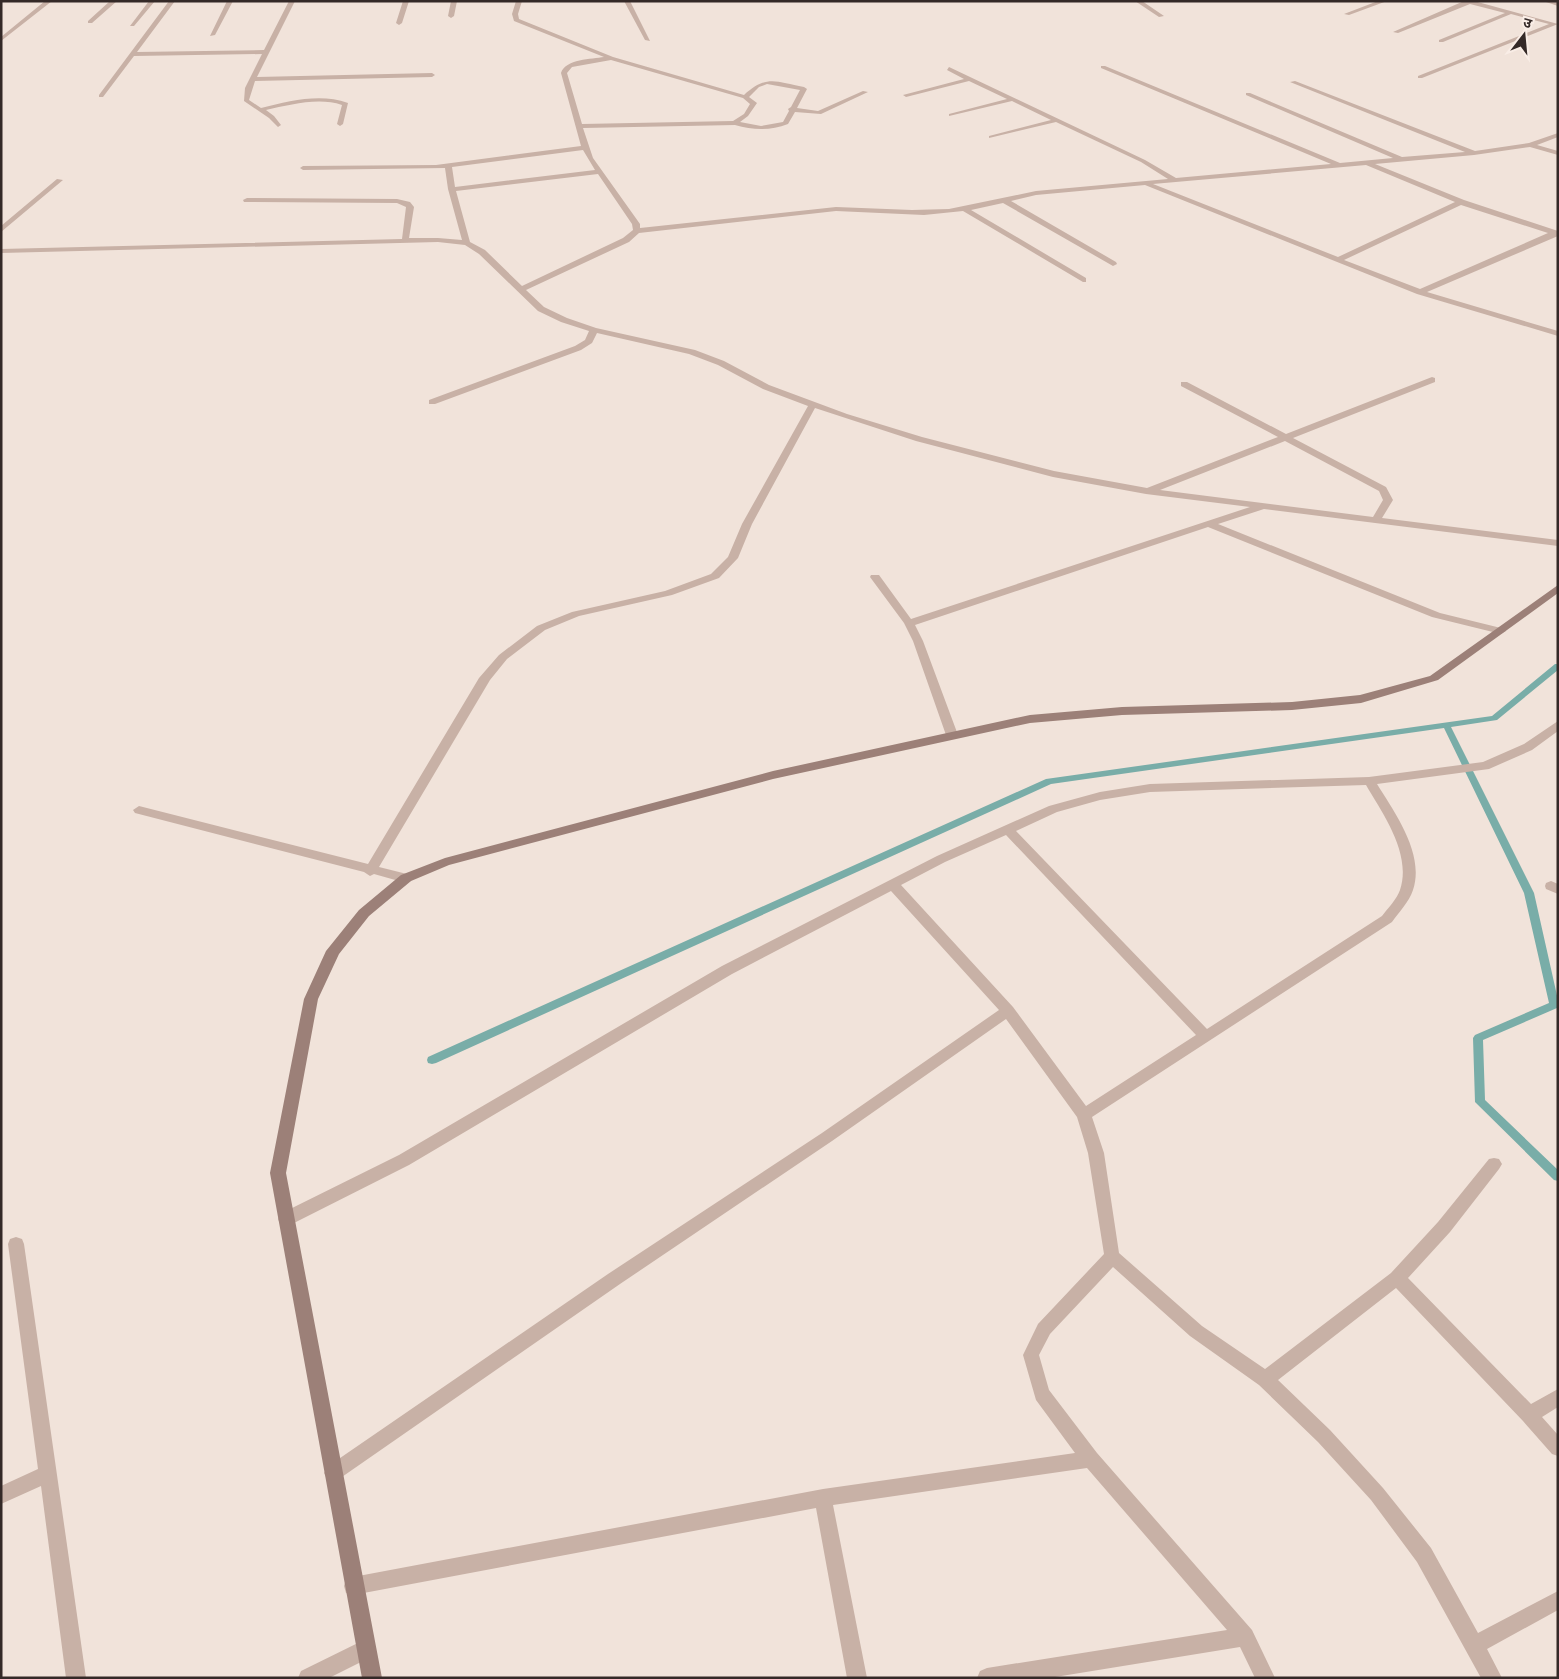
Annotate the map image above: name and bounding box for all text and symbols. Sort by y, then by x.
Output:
north arrow [1499,10,1549,60]
text: उ [1521,13,1535,33]

